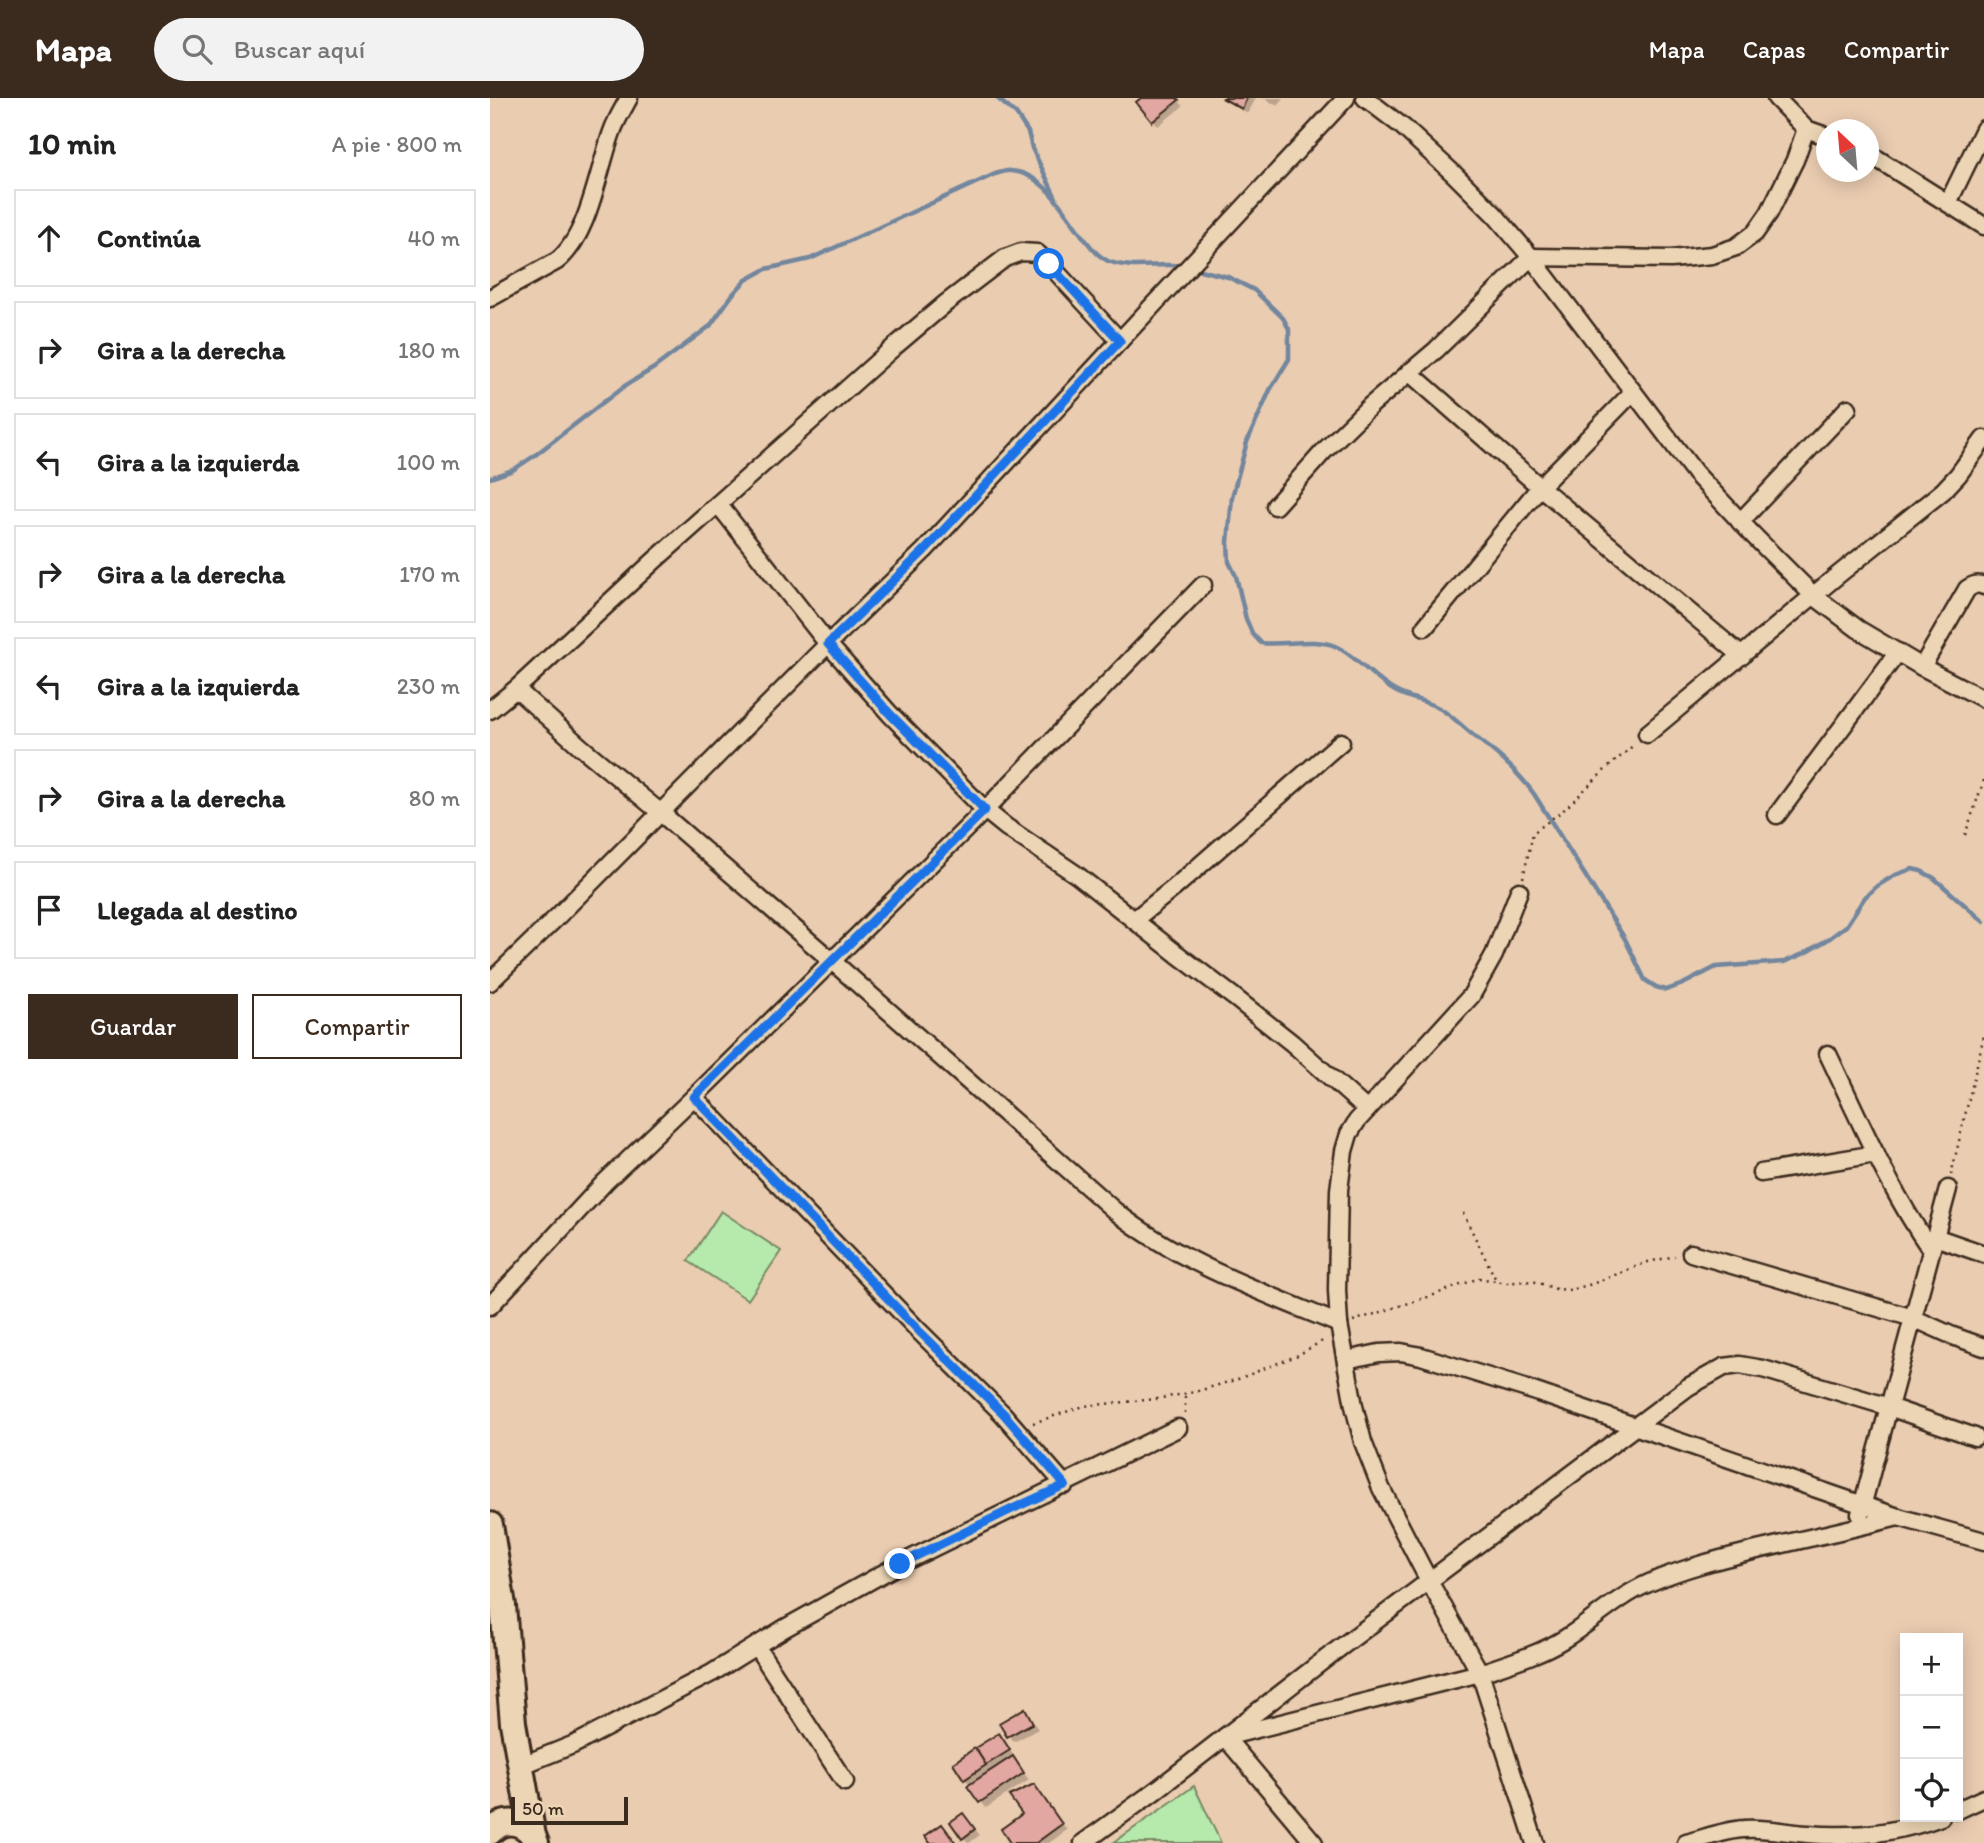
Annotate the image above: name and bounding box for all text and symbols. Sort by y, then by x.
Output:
search box [154,18,644,81]
text: Mapa [35,30,112,69]
icon: search [178,30,216,68]
text: Buscar aquí [234,33,365,65]
text: Mapa [1649,35,1705,64]
text: Capas [1743,35,1806,64]
text: Compartir [1844,35,1949,64]
north arrow [1816,119,1879,182]
text: 10 min [28,125,116,162]
text: A pie · 800 m [332,130,462,158]
icon: ahead [30,219,68,257]
text: Continúa [97,222,201,254]
text: 40 m [407,224,460,252]
route start [1033,248,1064,279]
icon: right [30,331,68,369]
text: Gira a la derecha [97,334,285,366]
text: 180 m [398,336,460,364]
icon: left [30,443,68,481]
text: Gira a la izquierda [97,446,300,478]
text: 100 m [396,448,460,476]
icon: right [30,555,68,593]
text: Gira a la derecha [97,558,285,590]
text: 170 m [399,560,460,588]
icon: left [30,667,68,705]
text: Gira a la izquierda [97,670,300,702]
text: 230 m [397,672,460,700]
icon: right [30,779,68,817]
text: Gira a la derecha [97,782,285,814]
text: 80 m [409,784,460,812]
icon: arrive [30,891,68,929]
text: Llegada al destino [97,894,298,926]
button: Guardar [28,994,238,1059]
button: Compartir [252,994,462,1059]
route end [884,1548,915,1579]
map controls [1900,1633,1963,1822]
button: + [1900,1633,1963,1696]
button: − [1900,1696,1963,1759]
button: locate [1900,1759,1963,1822]
scale bar [511,1794,628,1826]
text: 50 m [522,1797,564,1820]

